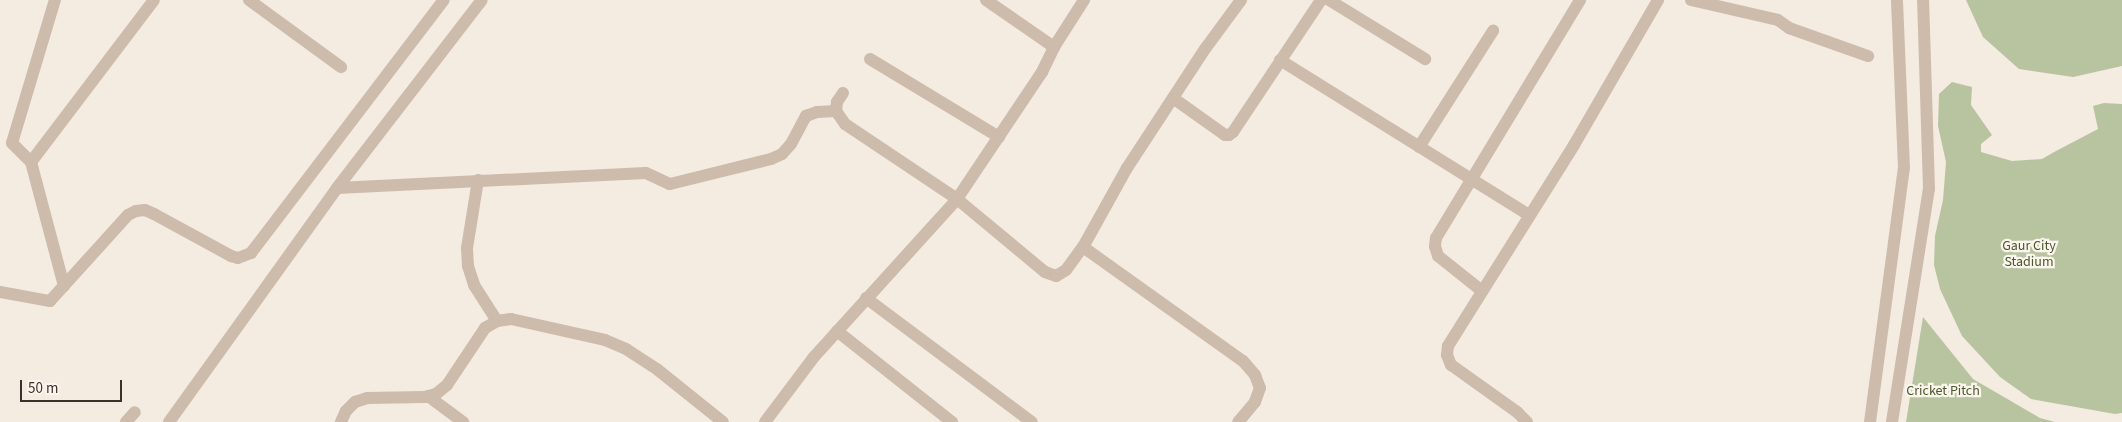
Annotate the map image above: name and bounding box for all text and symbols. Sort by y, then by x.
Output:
park label: Gaur City Stadium [2002,238,2056,270]
scale bar [22,370,125,402]
text: 50 m [28,378,58,399]
park label: Cricket Pitch [1906,383,1980,399]

